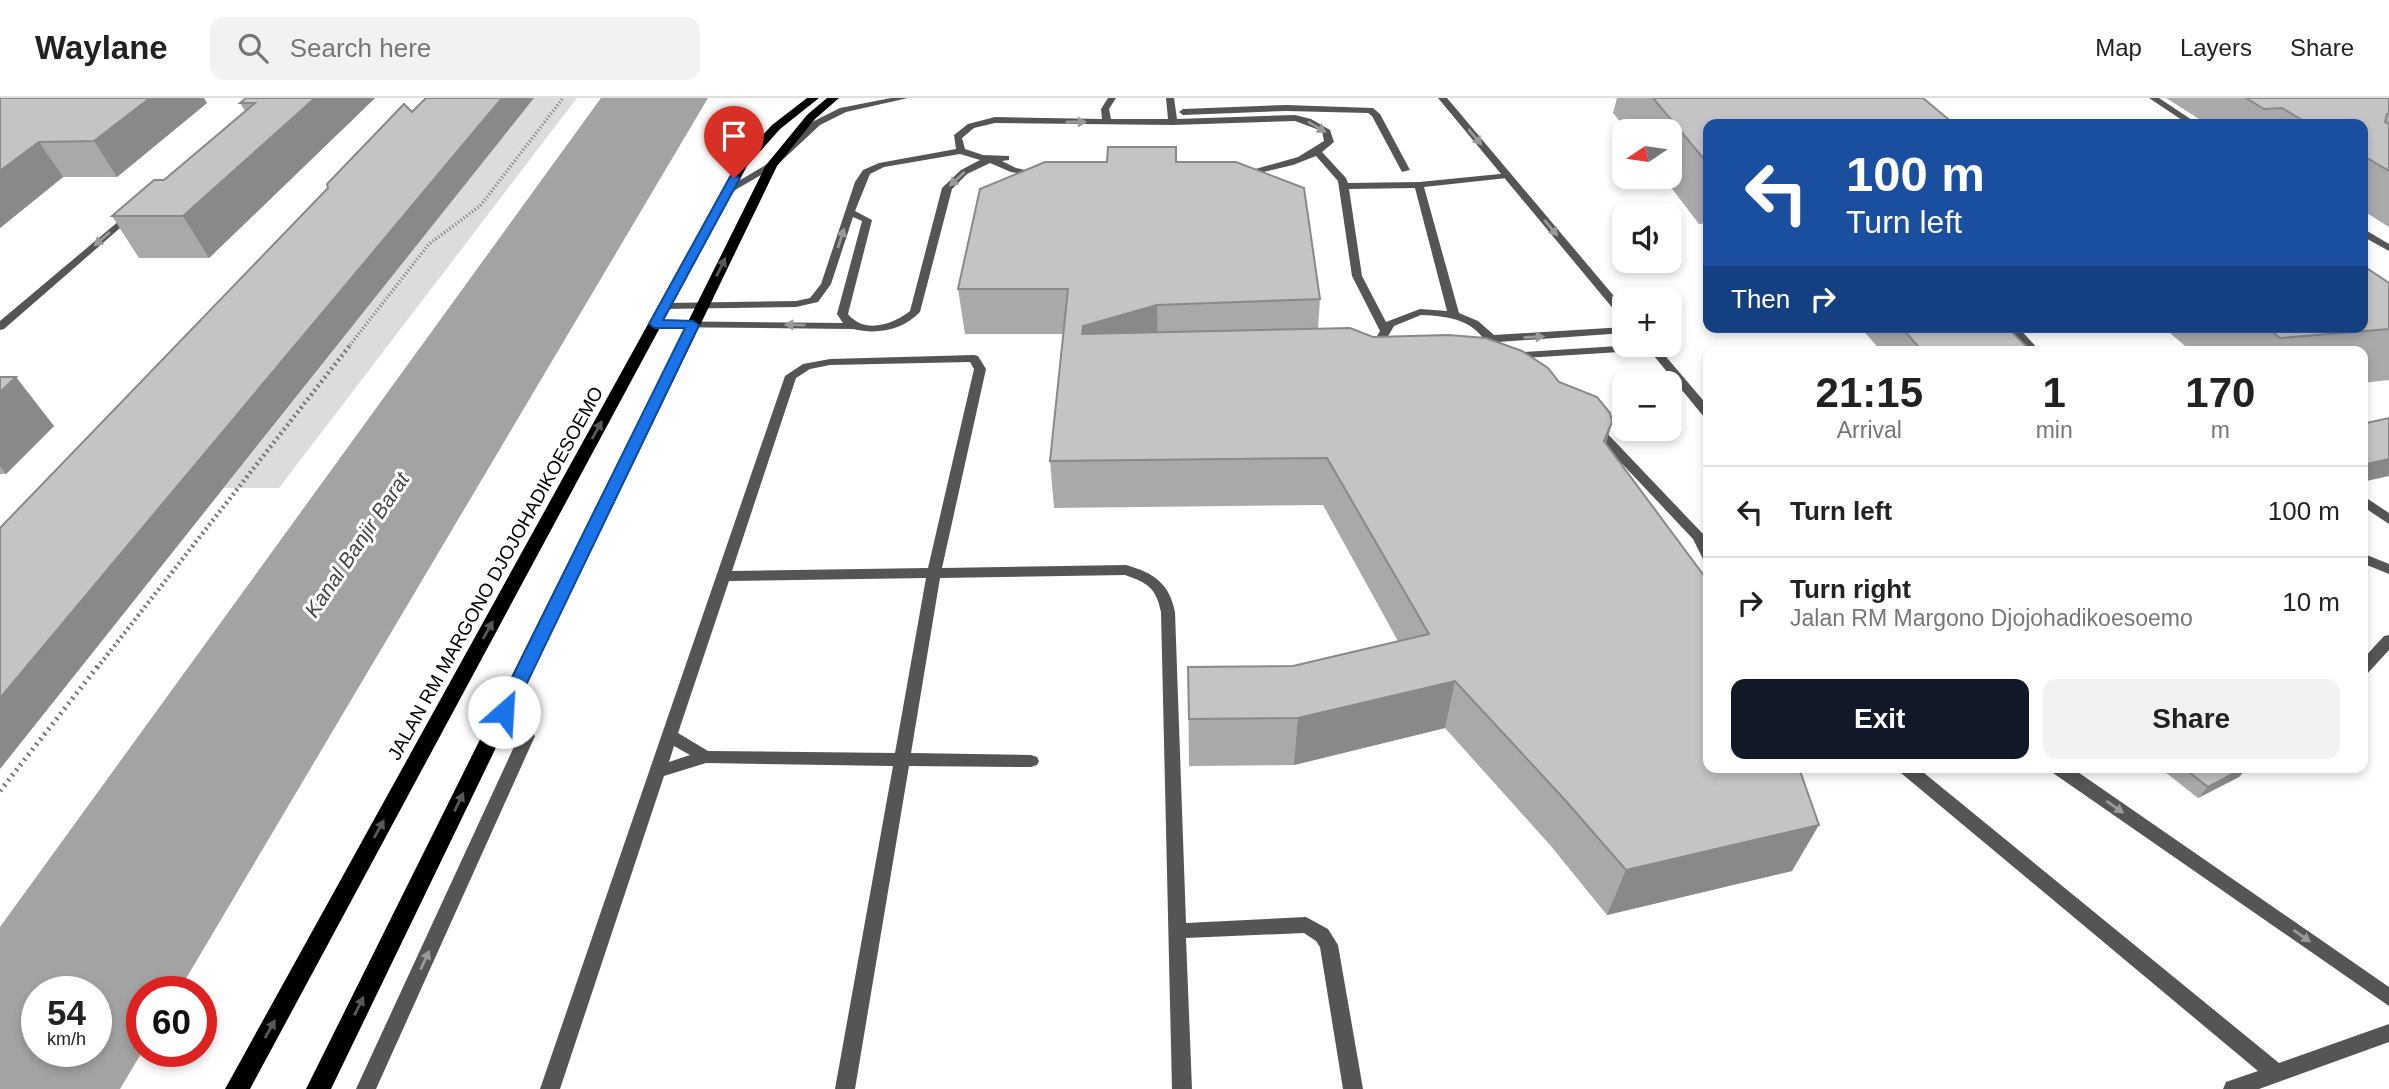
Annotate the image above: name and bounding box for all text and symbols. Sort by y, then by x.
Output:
search box [210,17,700,80]
text: Waylane [35,29,168,66]
icon: search [234,29,272,67]
text: Search here [290,33,431,63]
text: Map [2095,34,2142,61]
text: Layers [2180,34,2252,61]
text: Share [2290,34,2354,61]
pin [704,106,764,178]
one-way arrow [1065,116,1087,128]
icon: arrive [715,117,753,155]
north arrow [1612,119,1682,189]
map controls [1612,119,1682,441]
one-way arrow [1308,121,1327,133]
one-way arrow [1467,127,1482,145]
icon: left [1731,147,1822,238]
text: 100 m [1846,147,1985,201]
one-way arrow [949,171,966,187]
button: sound [1612,203,1682,273]
text: Turn left [1846,204,1962,240]
one-way arrow [1543,219,1559,237]
one-way arrow [836,227,847,248]
one-way arrow [94,231,111,246]
one-way arrow [715,257,726,277]
icon: right [1804,280,1842,318]
text: Then [1731,284,1790,314]
button: + [1612,287,1682,357]
one-way arrow [783,319,805,331]
one-way arrow [1523,331,1545,342]
text: 21:15 [1816,369,1923,416]
text: 1 [2042,369,2066,416]
text: 170 [2185,369,2255,416]
button: − [1612,371,1682,441]
street label: JALAN RM MARGONO DJOJOHADIKOESOEMO [384,383,607,763]
text: Arrival [1837,417,1902,443]
text: min [2036,417,2073,443]
text: m [2211,417,2230,443]
one-way arrow [591,420,603,440]
water label: Kanal Banjir Barat [300,467,414,621]
icon: left [1731,493,1769,531]
text: Turn left [1790,496,1892,526]
text: 100 m [2268,496,2340,526]
text: Turn right [1790,574,1911,604]
icon: right [1731,584,1769,622]
text: 10 m [2282,587,2340,617]
text: Jalan RM Margono Djojohadikoesoemo [1790,605,2193,631]
one-way arrow [482,620,494,639]
position arrow [467,675,541,749]
button: Exit [1731,679,2029,759]
button: Share [2043,679,2340,759]
one-way arrow [454,792,465,812]
one-way arrow [2106,800,2124,814]
one-way arrow [373,820,385,839]
one-way arrow [2293,929,2311,943]
one-way arrow [419,950,431,970]
speed limit sign: 60 [126,976,217,1067]
text: 54 [47,993,86,1032]
one-way arrow [353,996,364,1016]
one-way arrow [264,1019,276,1039]
text: km/h [47,1029,86,1049]

